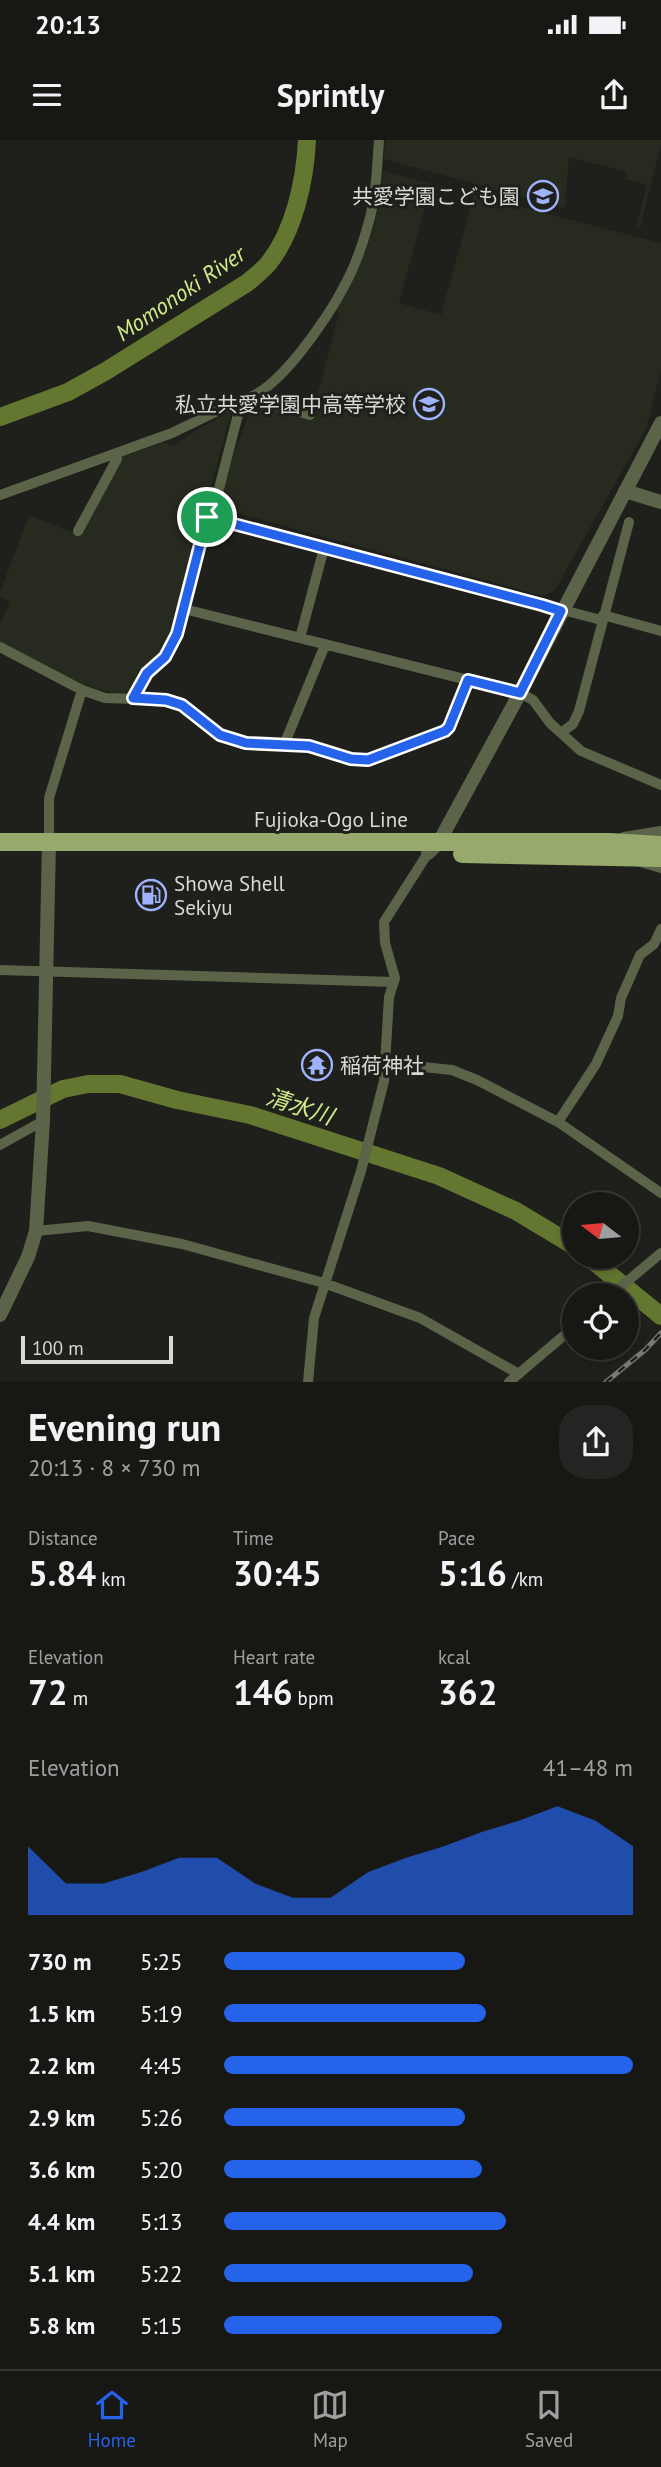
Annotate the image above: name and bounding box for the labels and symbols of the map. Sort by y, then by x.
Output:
school or university icon: 共愛学園こども園 [526,179,560,213]
place label: 共愛学園こども園 [352,183,520,210]
water label: Momonoki River [110,238,252,347]
school or university icon: 私立共愛学園中高等学校 [412,387,446,421]
place label: 私立共愛学園中高等学校 [175,391,406,418]
pin [177,487,237,547]
street label: Fujioka-Ogo Line [254,806,408,833]
place label: Showa Shell Sekiyu [174,870,285,921]
fuel station icon: Showa Shell Sekiyu [134,878,168,912]
temple icon: 稲荷神社 [300,1048,334,1082]
place label: 稲荷神社 [340,1052,424,1079]
water label: 清水川 [263,1082,340,1131]
north arrow [562,1192,639,1269]
scale bar [21,1333,173,1365]

